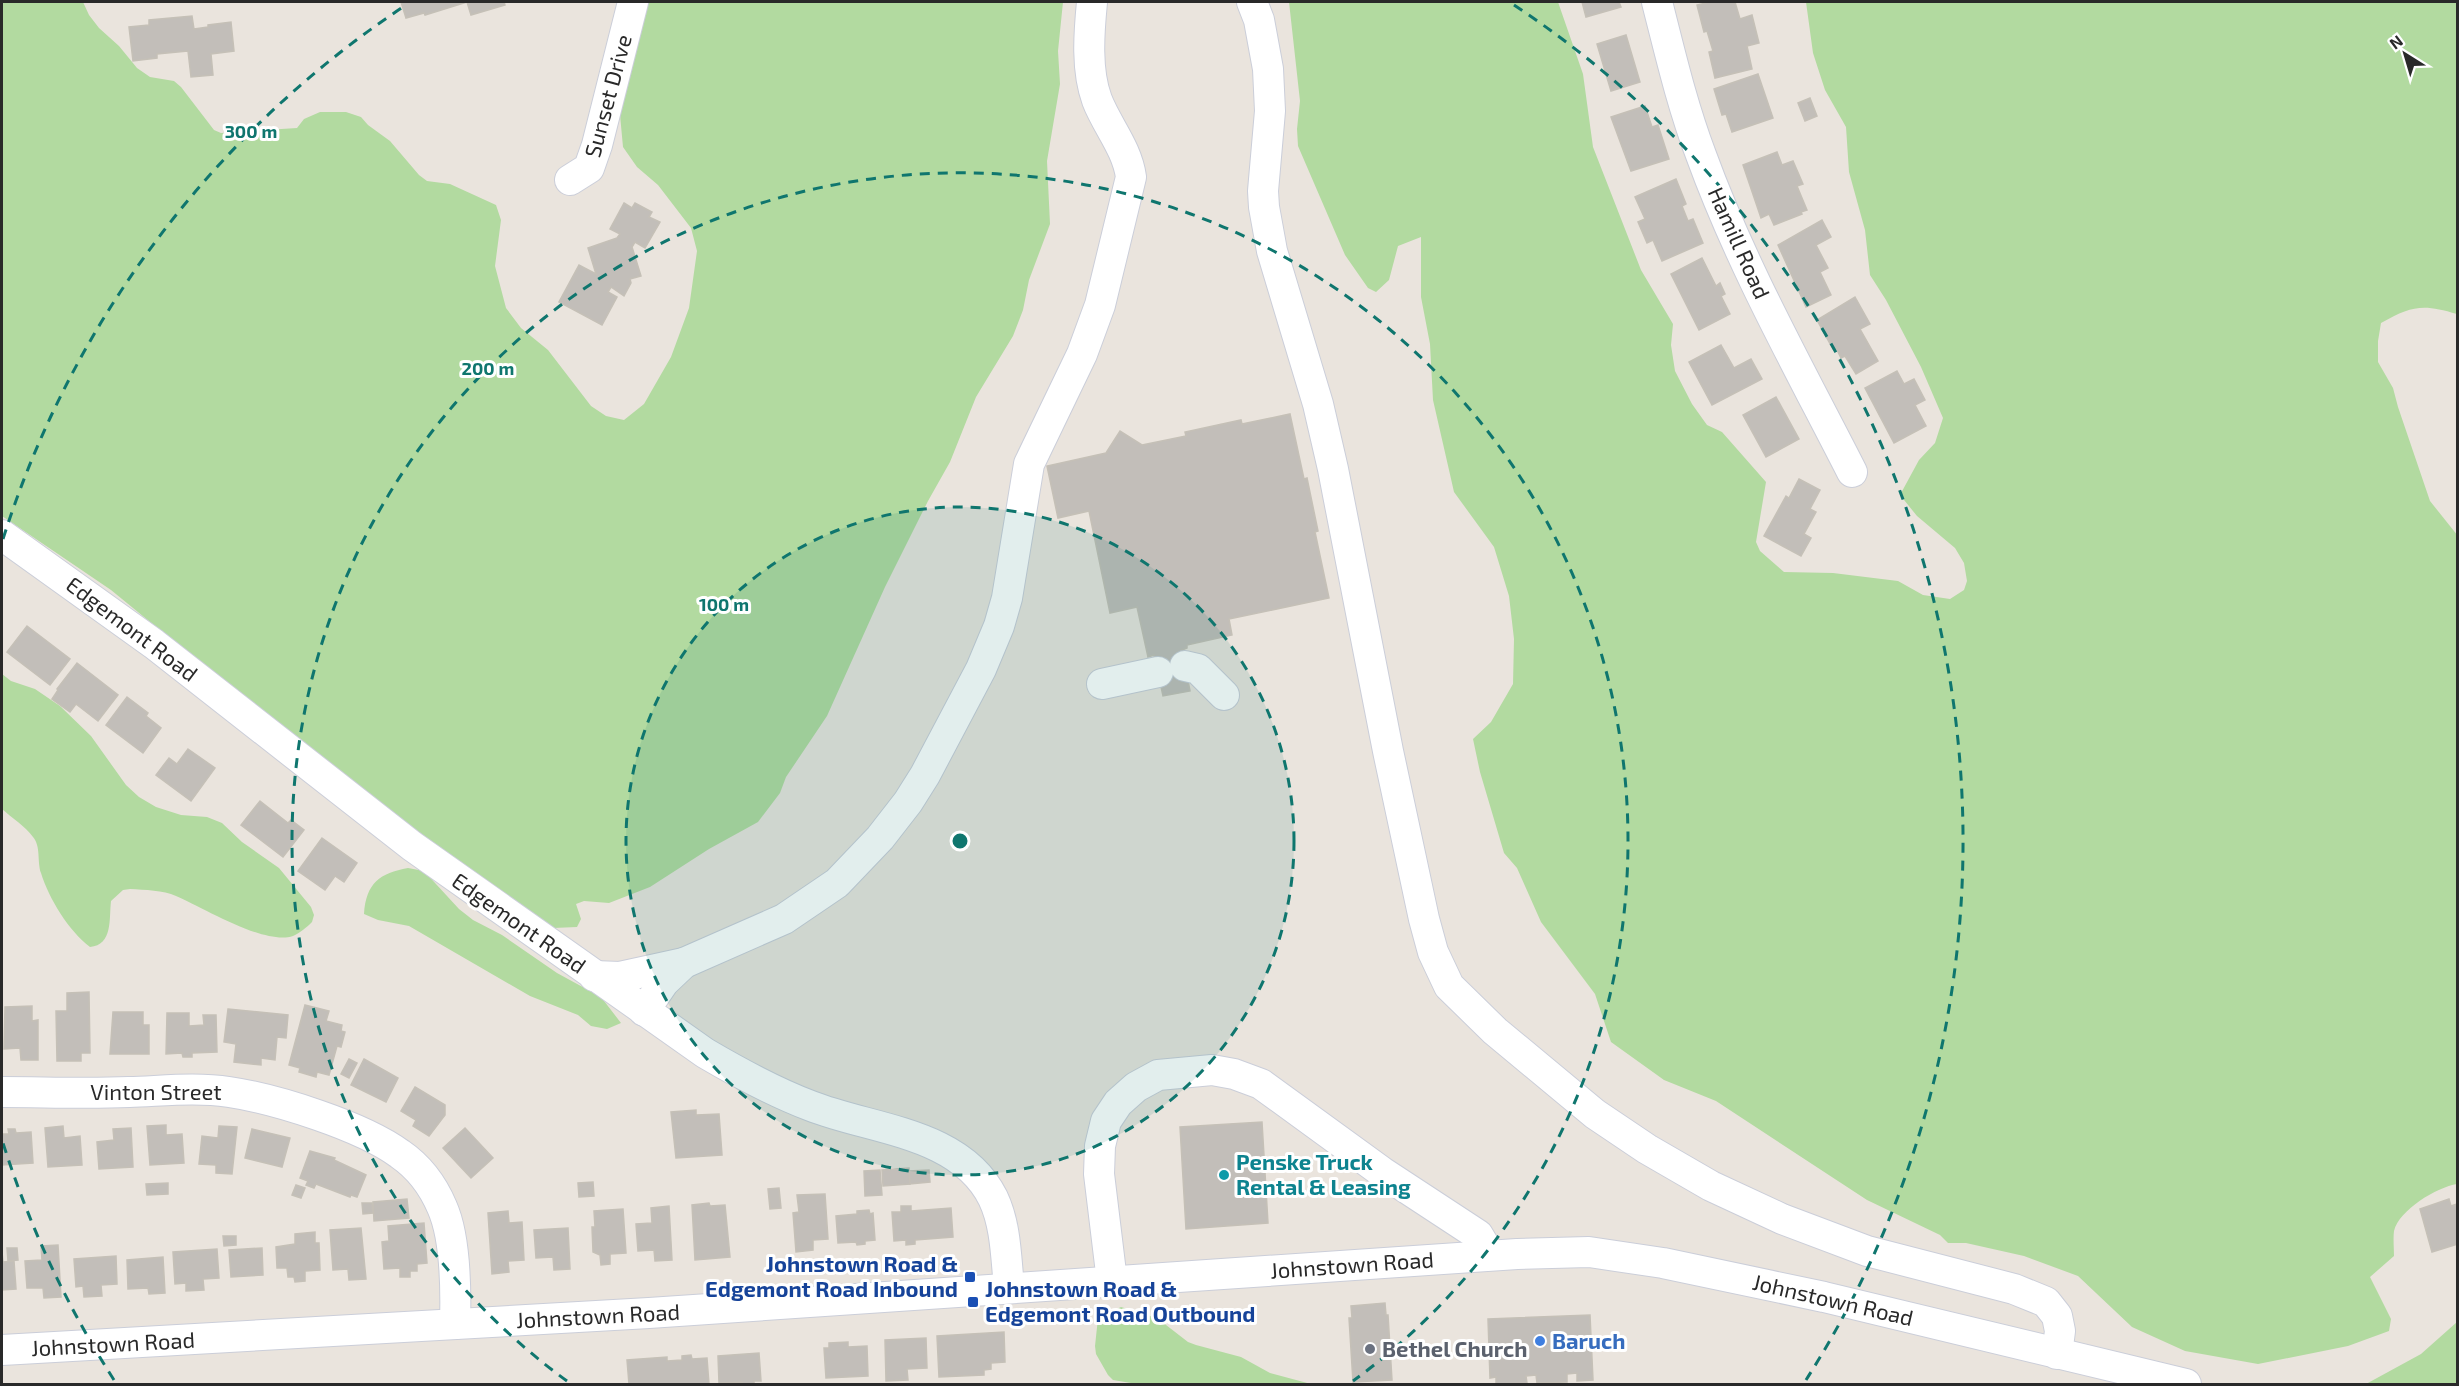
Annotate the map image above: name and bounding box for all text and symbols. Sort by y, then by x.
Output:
north arrow [2375,24,2435,84]
street label: Sunset Drive [578,31,636,160]
text: N [2385,31,2406,53]
text: 300 m [225,120,277,142]
street label: Hamill Road [1704,183,1776,303]
text: 200 m [462,357,514,379]
street label: Edgemont Road [62,570,203,686]
text: 100 m [699,593,749,615]
centre of rings [950,831,970,851]
street label: Edgemont Road [448,866,592,978]
street label: Vinton Street [90,1078,222,1104]
place label: Penske Truck Rental & Leasing [1236,1148,1411,1199]
marker: Penske Truck Rental & Leasing [1217,1168,1231,1182]
street label: Johnstown Road [1269,1245,1435,1283]
place label: Johnstown Road & Edgemont Road Inbound [705,1250,958,1301]
street label: Johnstown Road [1750,1268,1916,1330]
marker: Johnstown Road & Edgemont Road Inbound [963,1270,977,1284]
place label: Johnstown Road & Edgemont Road Outbound [985,1275,1255,1326]
marker: Johnstown Road & Edgemont Road Outbound [966,1295,980,1309]
street label: Johnstown Road [515,1298,681,1332]
street label: Johnstown Road [30,1326,196,1360]
place label: Baruch [1552,1327,1625,1353]
marker: Baruch [1533,1334,1547,1348]
place label: Bethel Church [1382,1335,1527,1361]
marker: Bethel Church [1363,1342,1377,1356]

